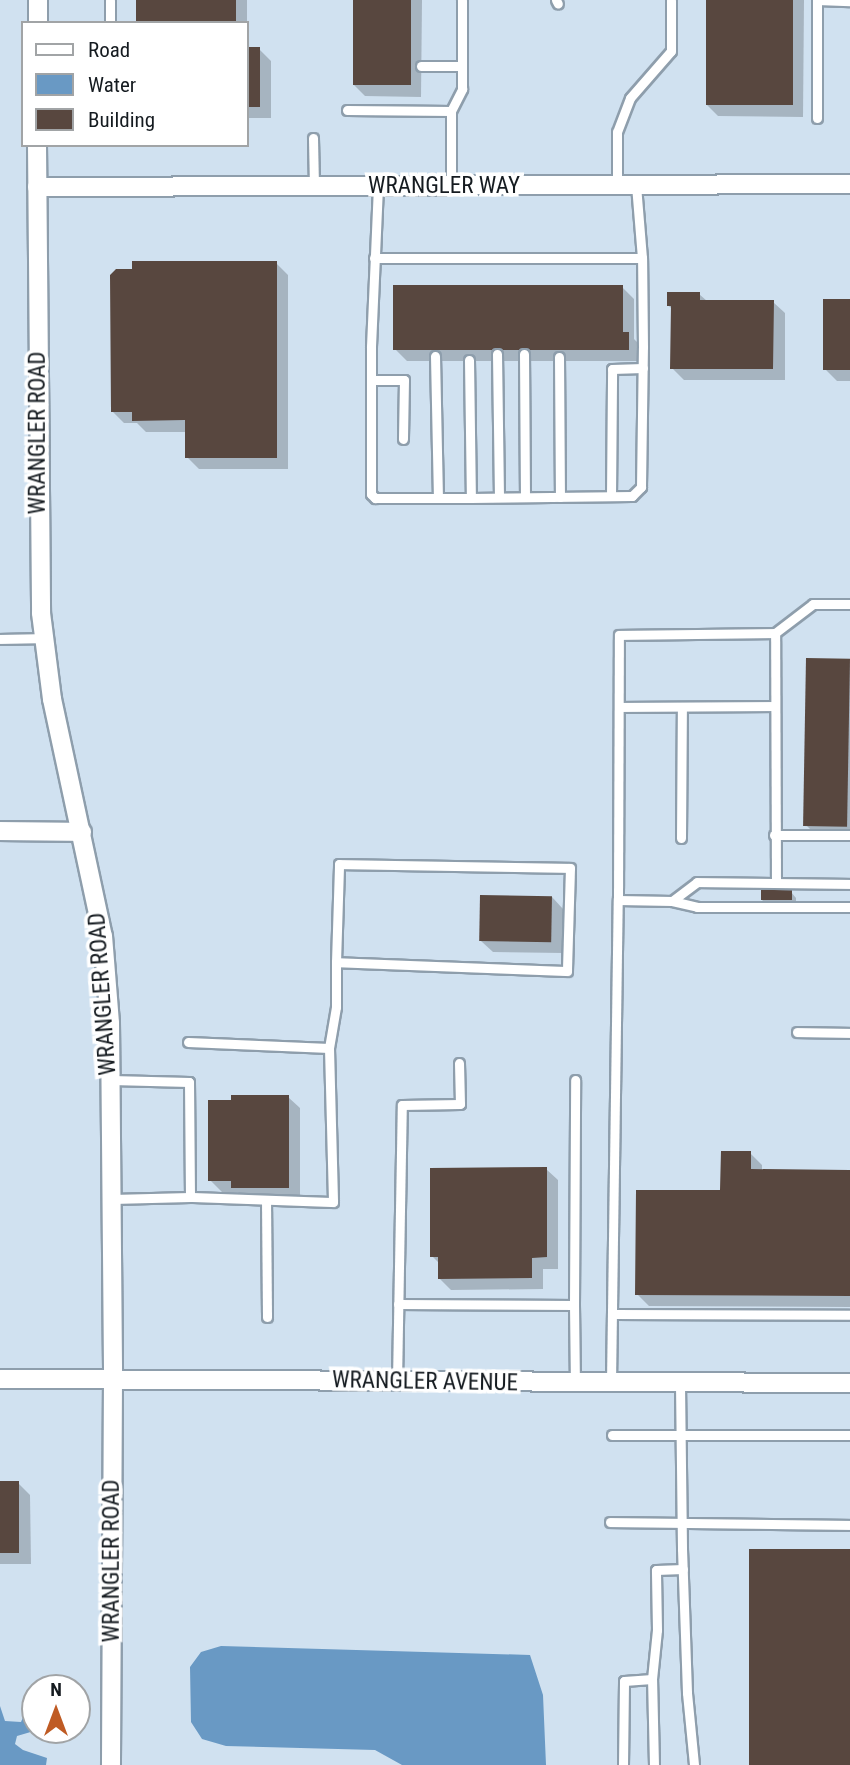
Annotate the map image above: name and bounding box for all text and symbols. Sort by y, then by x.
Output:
legend [21,21,248,147]
text: Road [88,38,130,62]
text: Water [88,73,136,97]
text: Building [88,108,155,132]
street label: WRANGLER WAY [368,172,520,200]
street label: WRANGLER ROAD [24,352,52,514]
street label: WRANGLER ROAD [84,912,122,1076]
street label: WRANGLER AVENUE [332,1367,518,1397]
street label: WRANGLER ROAD [98,1480,126,1642]
north arrow [21,1674,91,1744]
text: N [50,1678,62,1701]

